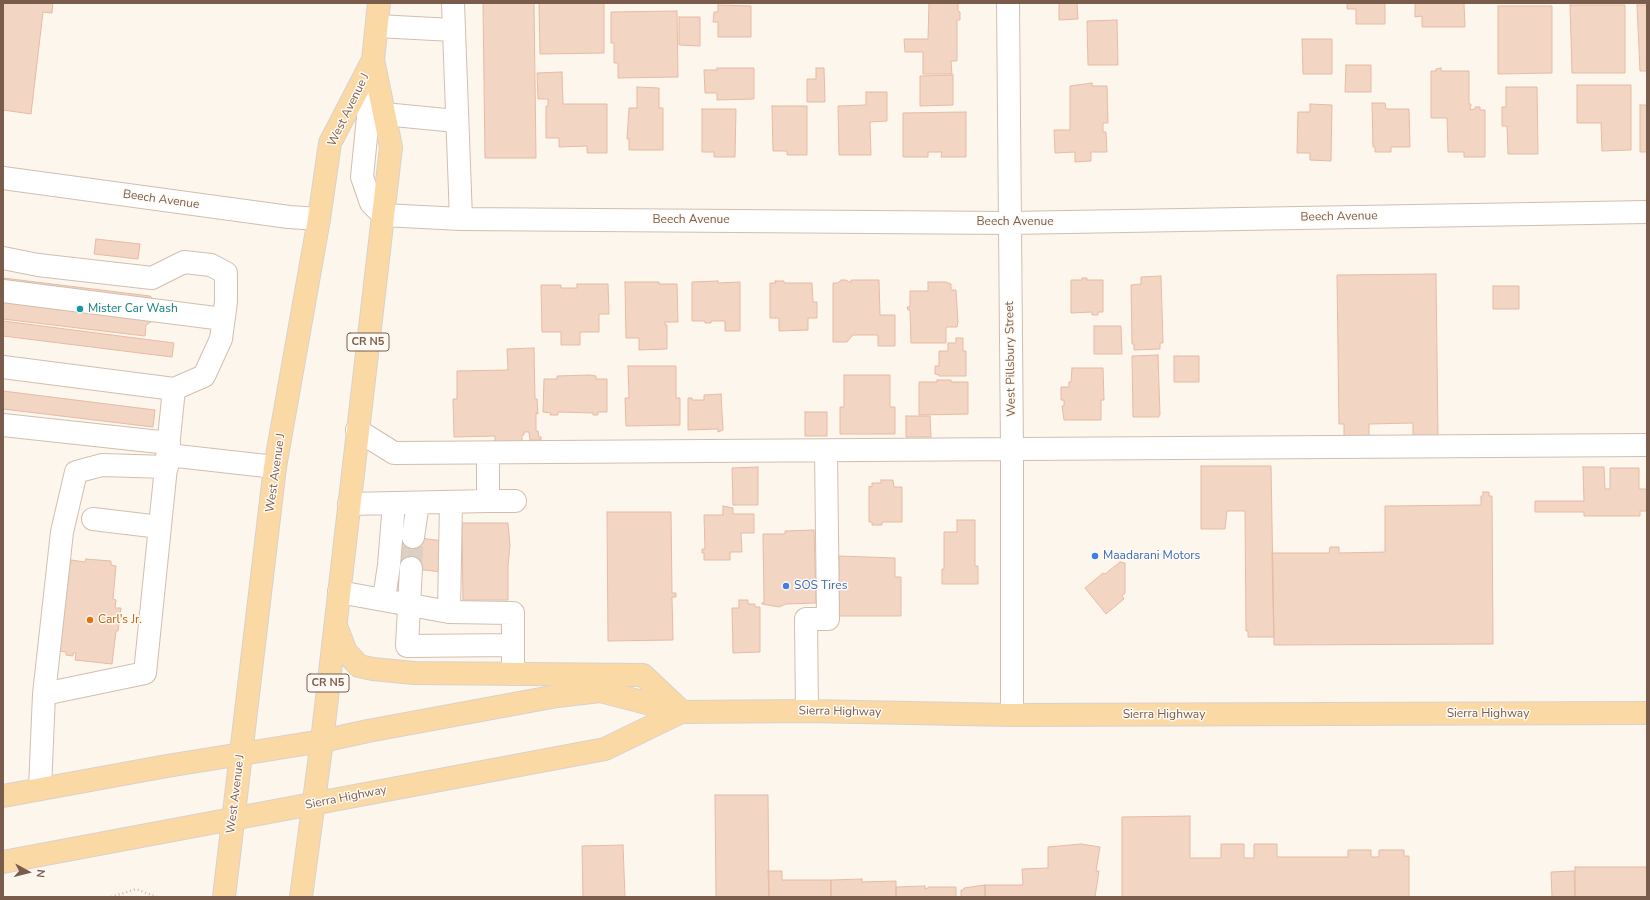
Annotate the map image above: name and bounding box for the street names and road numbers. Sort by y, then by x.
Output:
street label: West Avenue J [325,71,373,149]
street label: Beech Avenue [122,187,200,213]
street label: Beech Avenue [1300,209,1378,225]
street label: Beech Avenue [652,213,730,227]
street label: Beech Avenue [976,215,1054,229]
street label: West Pillsbury Street [1003,301,1019,417]
road number: CR N5 [347,333,389,351]
street label: West Avenue J [263,433,289,513]
road number: CR N5 [307,674,349,692]
street label: Sierra Highway [799,704,881,720]
street label: Sierra Highway [1447,707,1529,721]
street label: Sierra Highway [1123,708,1205,722]
street label: West Avenue J [224,754,248,834]
street label: Sierra Highway [304,783,388,813]

